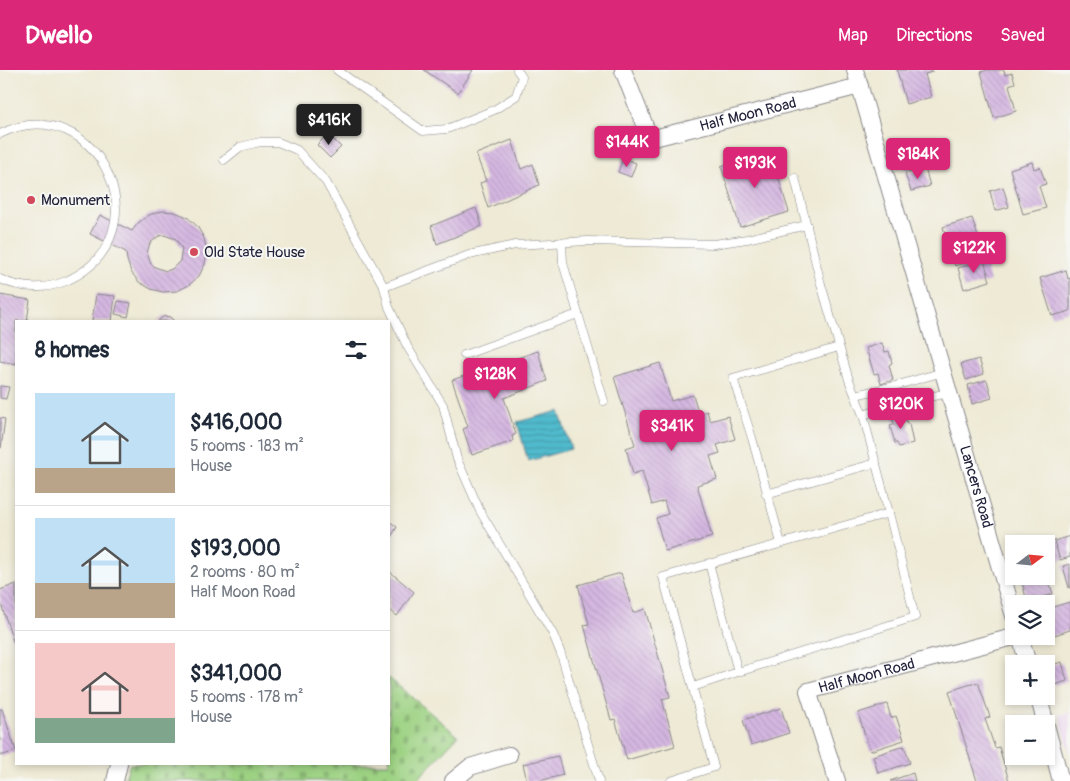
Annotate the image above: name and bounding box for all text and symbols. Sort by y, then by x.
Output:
text: Dwello [25,21,92,50]
text: Map [838,24,868,47]
text: Directions [896,24,972,47]
text: Saved [1000,24,1045,47]
street label: Half Moon Road [697,93,798,136]
pin: $416K [294,104,364,146]
text: $416K [307,110,351,130]
pin: $144K [592,126,662,168]
text: $144K [605,132,649,152]
pin: $184K [883,138,953,180]
text: $184K [897,144,939,164]
pin: $193K [720,146,790,189]
text: $193K [734,153,776,173]
place label: Monument [41,191,111,210]
marker: Monument [25,194,37,206]
pin: $122K [939,232,1009,274]
text: $122K [953,238,995,258]
place label: Old State House [204,243,306,262]
marker: Old State House [188,246,200,258]
icon: filters [342,336,370,364]
text: 8 homes [35,337,109,364]
pin: $128K [460,358,530,400]
text: $128K [474,364,516,384]
pin: $120K [866,388,936,430]
text: $120K [879,394,923,414]
text: $416,000 [190,409,282,436]
pin: $341K [637,410,707,452]
icon: home [75,413,135,473]
text: $341K [651,416,693,436]
text: 5 rooms · 183 m² [190,436,304,456]
street label: Lancers Road [955,443,997,530]
text: House [190,456,232,476]
text: $193,000 [190,535,281,562]
north arrow [1005,535,1055,585]
map controls [1005,535,1055,765]
icon: home [75,538,135,598]
text: 2 rooms · 80 m² [190,562,300,582]
text: Half Moon Road [190,582,296,602]
button: layers [1005,595,1055,645]
street label: Half Moon Road [816,654,917,697]
button: + [1005,655,1055,705]
text: $341,000 [190,660,282,687]
icon: home [75,663,135,723]
text: 5 rooms · 178 m² [190,687,303,707]
text: House [190,707,232,727]
button: − [1005,715,1055,765]

